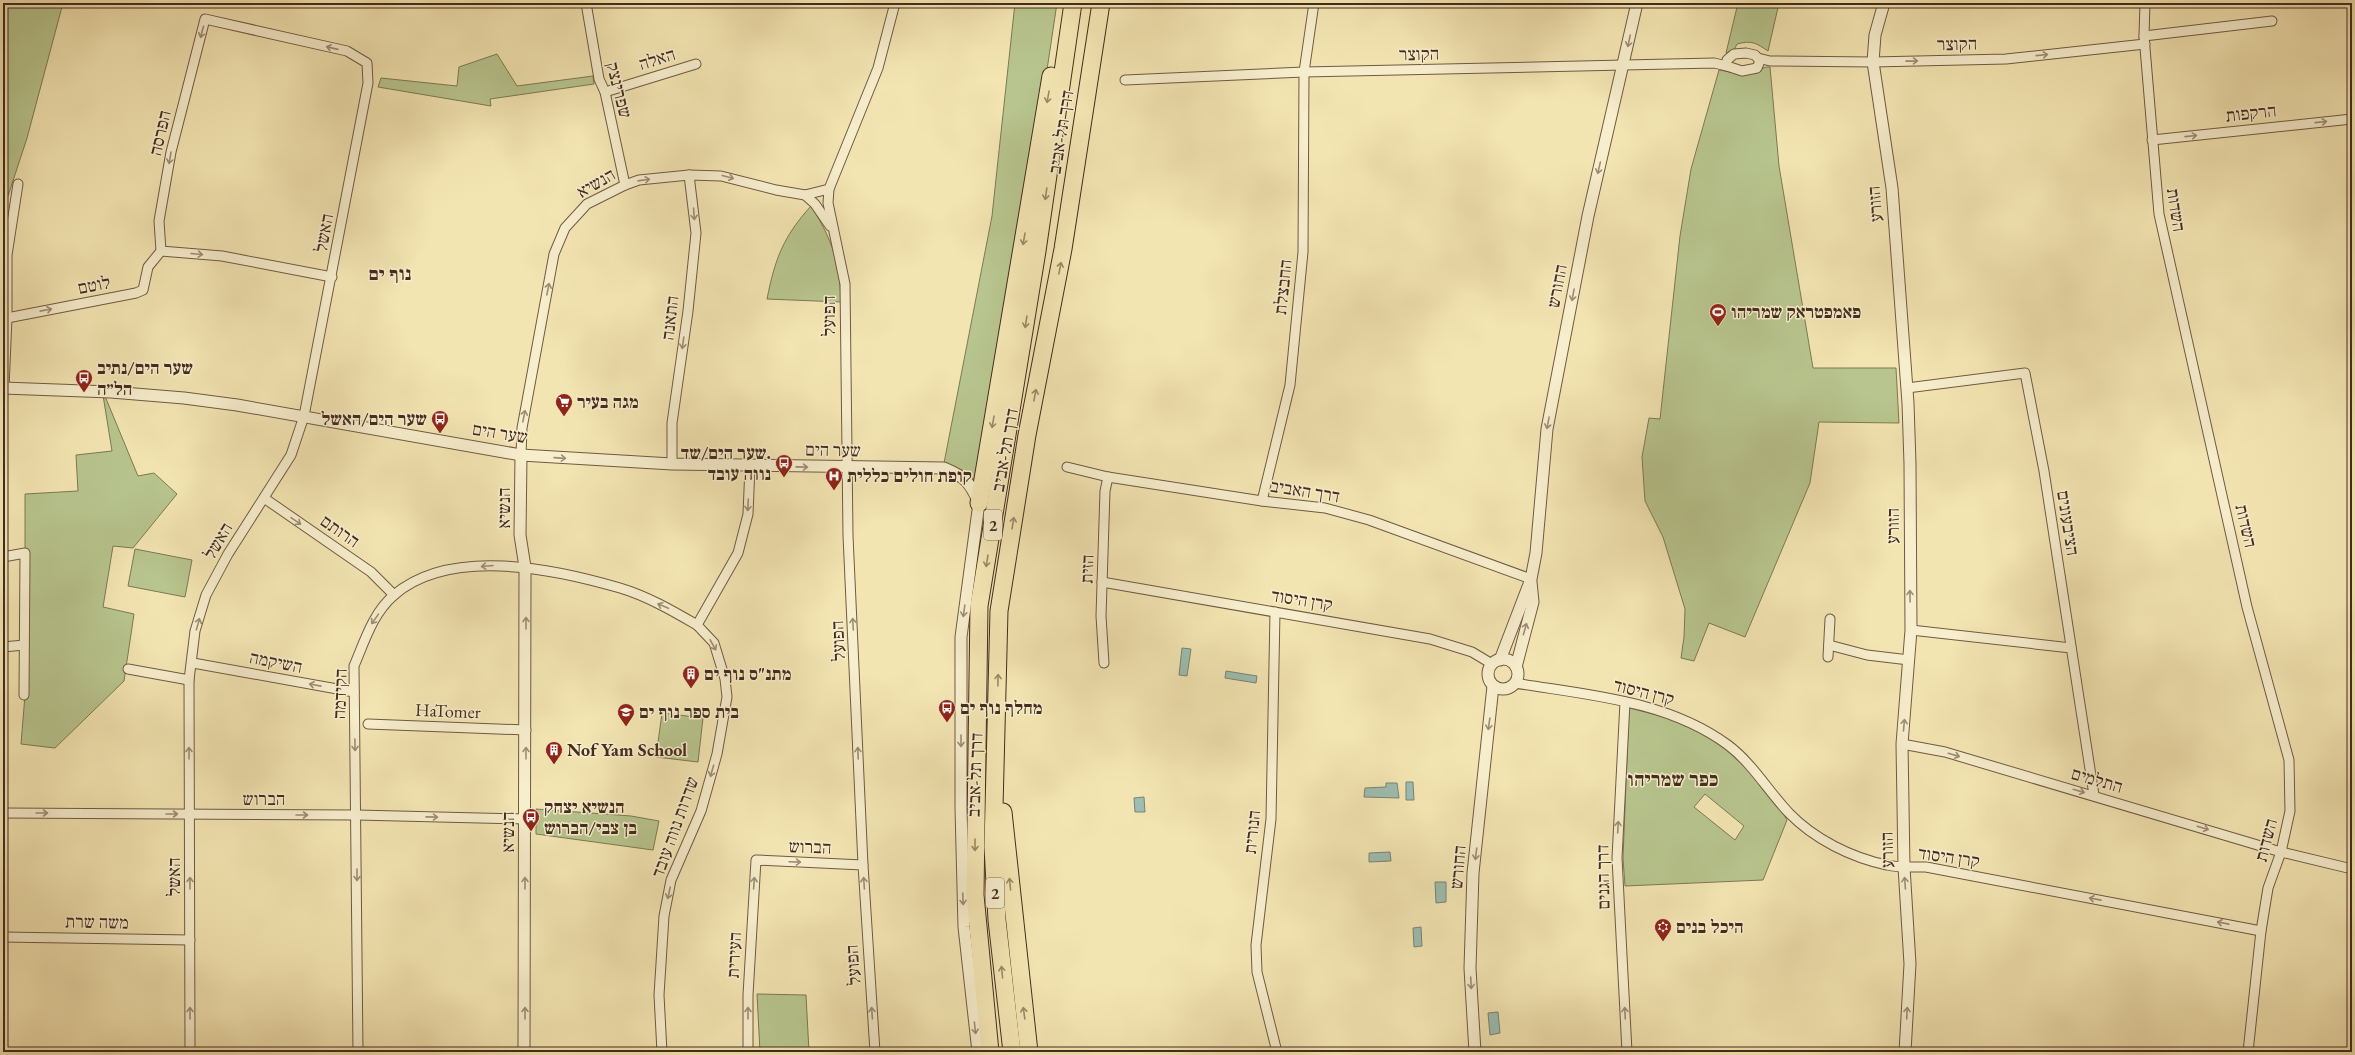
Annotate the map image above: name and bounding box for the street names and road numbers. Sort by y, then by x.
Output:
street label: הקוצר [1937,32,1977,55]
street label: האלה [636,42,678,75]
street label: הקוצר [1399,42,1439,65]
street label: שפרינצק [601,59,638,120]
street label: דרך תל-אביב [1043,88,1078,175]
street label: הרקפות [2224,98,2278,127]
street label: הפרסה [143,108,176,158]
street label: הנשיא [572,162,619,203]
street label: הזורע [1861,185,1888,223]
street label: השדות [2162,187,2191,233]
street label: האשל [309,212,338,254]
street label: החבצלת [1268,258,1297,316]
street label: החורש [1541,262,1572,310]
street label: לוטם [76,270,112,299]
street label: התאנה [655,294,684,342]
street label: הפועל [817,296,840,336]
street label: דרך תל-אביב [986,406,1023,494]
street label: שער הים [471,417,529,448]
street label: שער הים [805,438,861,461]
street label: דרך האביב [1269,474,1342,507]
street label: הנשיא [492,487,515,529]
street label: הציבעונים [2052,489,2085,557]
street label: השדות [2230,502,2263,550]
street label: הזורע [1881,508,1904,544]
street label: הרותם [316,509,364,552]
road number: 2 [984,510,1002,540]
street label: האשל [198,518,237,563]
street label: הזית [1074,554,1099,584]
street label: קרן היסוד [1270,583,1334,616]
street label: הפועל [825,620,850,662]
street label: השיקמה [248,645,305,678]
street label: הקידמה [327,668,352,720]
street label: קרן היסוד [1611,673,1677,710]
street label: HaTomer [415,698,481,723]
street label: דרך תל-אביב [962,732,987,818]
street label: התלמים [2069,761,2126,798]
street label: שדרות נווה עובד [646,773,703,880]
street label: הברוש [243,787,285,810]
street label: הנורית [1238,809,1265,855]
street label: הנשיא [496,811,519,853]
street label: השדות [2249,816,2282,864]
street label: הזורע [1875,832,1898,868]
street label: הברוש [788,834,832,859]
street label: קרן היסוד [1917,841,1981,872]
street label: החורש [1444,844,1471,890]
street label: דרך הגנים [1590,844,1615,910]
street label: האשל [162,858,185,896]
road number: 2 [986,878,1004,908]
street label: משה שרת [65,909,129,934]
street label: העירית [721,931,746,979]
street label: הפועל [840,944,865,986]

